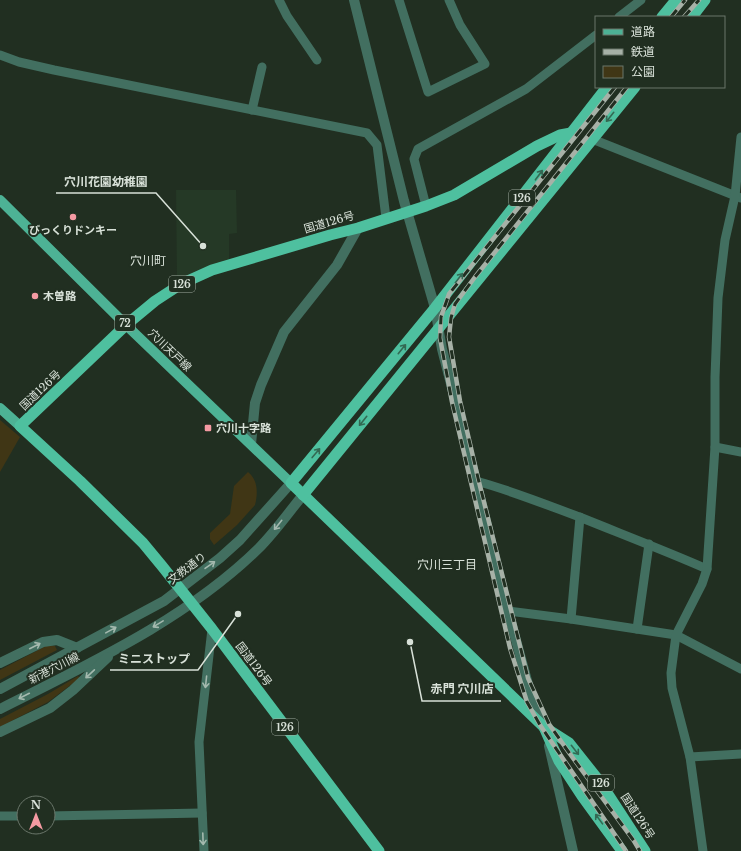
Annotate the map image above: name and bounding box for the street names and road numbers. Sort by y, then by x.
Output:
road number: 126 [509,190,535,206]
street label: 国道126号 [302,208,356,236]
road number: 126 [169,276,195,292]
road number: 72 [115,315,135,331]
street label: 穴川天戸線 [145,326,195,374]
street label: 国道126号 [17,367,63,413]
street label: 文教通り [165,549,209,587]
street label: 国道126号 [233,639,275,689]
street label: 新港穴川線 [26,649,82,687]
road number: 126 [272,719,298,735]
road number: 126 [588,775,614,791]
street label: 国道126号 [618,790,658,842]

